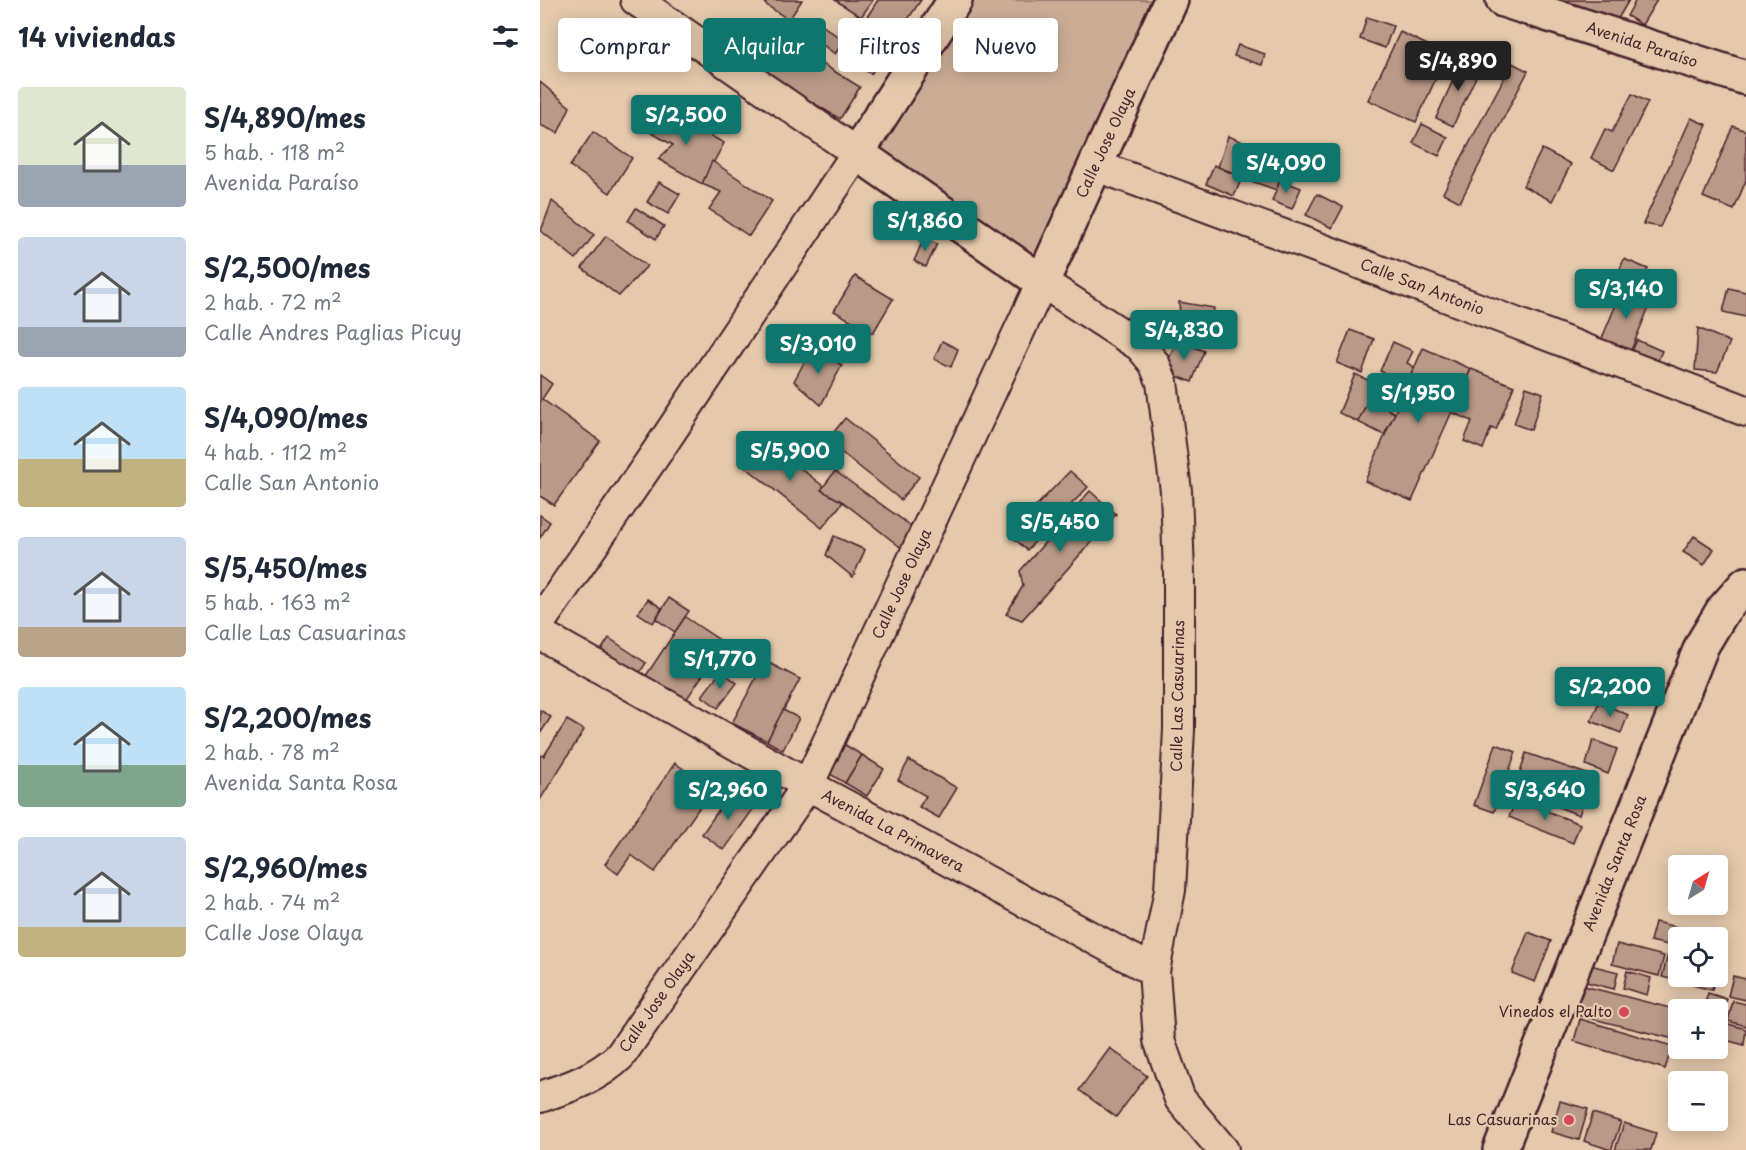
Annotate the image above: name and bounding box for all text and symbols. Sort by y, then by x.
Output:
street label: Avenida Paraíso [1584,15,1701,72]
text: 14 viviendas [18,17,176,56]
chip: Comprar [558,18,691,72]
chip: Alquilar [703,18,826,72]
chip: Filtros [838,18,941,72]
chip: Nuevo [953,18,1058,72]
icon: filters [489,20,522,53]
pin: S/4,890 [1403,41,1513,92]
text: S/4,890 [1419,45,1497,75]
street label: Calle Jose Olaya [1069,83,1141,201]
pin: S/2,500 [631,95,741,146]
text: S/4,890/mes [204,98,366,137]
text: S/2,500 [645,99,727,129]
icon: home [66,111,138,183]
text: 5 hab. · 118 m² [204,137,345,167]
pin: S/4,090 [1231,143,1341,194]
text: S/4,090 [1246,147,1326,177]
text: Avenida Paraíso [204,167,359,197]
pin: S/1,860 [870,201,980,252]
text: S/1,860 [887,205,963,235]
text: S/2,500/mes [204,248,371,287]
street label: Calle San Antonio [1357,251,1488,320]
icon: home [66,261,138,333]
pin: S/3,140 [1571,269,1681,320]
text: S/3,140 [1589,273,1663,303]
text: 2 hab. · 72 m² [204,287,342,317]
pin: S/4,830 [1129,310,1239,361]
text: S/4,830 [1144,314,1224,344]
text: Calle Andres Paglias Picuy [204,317,462,347]
pin: S/3,010 [763,324,873,375]
text: S/3,010 [780,328,856,358]
pin: S/1,950 [1363,373,1473,424]
text: S/1,950 [1381,377,1455,407]
text: S/4,090/mes [204,398,368,437]
icon: home [66,411,138,483]
pin: S/5,900 [735,431,845,482]
text: S/5,900 [750,435,830,465]
text: 4 hab. · 112 m² [204,437,347,467]
text: Calle San Antonio [204,467,379,497]
pin: S/5,450 [1005,502,1115,553]
text: S/5,450 [1020,506,1100,536]
street label: Calle Jose Olaya [865,524,937,642]
text: S/5,450/mes [204,548,367,587]
icon: home [66,561,138,633]
text: 5 hab. · 163 m² [204,587,351,617]
text: Calle Las Casuarinas [204,617,406,647]
street label: Calle Las Casuarinas [1164,620,1189,772]
pin: S/1,770 [665,639,775,690]
text: S/1,770 [684,643,756,673]
pin: S/2,200 [1555,667,1665,718]
text: S/2,200 [1569,671,1651,701]
text: S/2,200/mes [204,698,371,737]
icon: home [66,711,138,783]
text: 2 hab. · 78 m² [204,737,340,767]
text: Avenida Santa Rosa [204,767,397,797]
pin: S/2,960 [673,770,783,821]
pin: S/3,640 [1490,770,1600,821]
text: S/2,960 [688,774,768,804]
text: S/3,640 [1505,774,1585,804]
street label: Avenida La Primavera [818,782,970,877]
street label: Avenida Santa Rosa [1576,790,1652,934]
text: S/2,960/mes [204,848,367,887]
north arrow [1668,855,1728,915]
map controls [1668,855,1728,1131]
icon: home [66,861,138,933]
text: 2 hab. · 74 m² [204,887,340,917]
text: Calle Jose Olaya [204,917,363,947]
button: locate [1668,927,1728,987]
street label: Calle Jose Olaya [612,945,700,1057]
place label: Vinedos el Palto [1499,999,1612,1022]
button: + [1668,999,1728,1059]
marker: Vinedos el Palto [1617,1005,1631,1019]
button: − [1668,1071,1728,1131]
place label: Las Casuarinas [1447,1107,1557,1130]
marker: Las Casuarinas [1562,1113,1576,1127]

